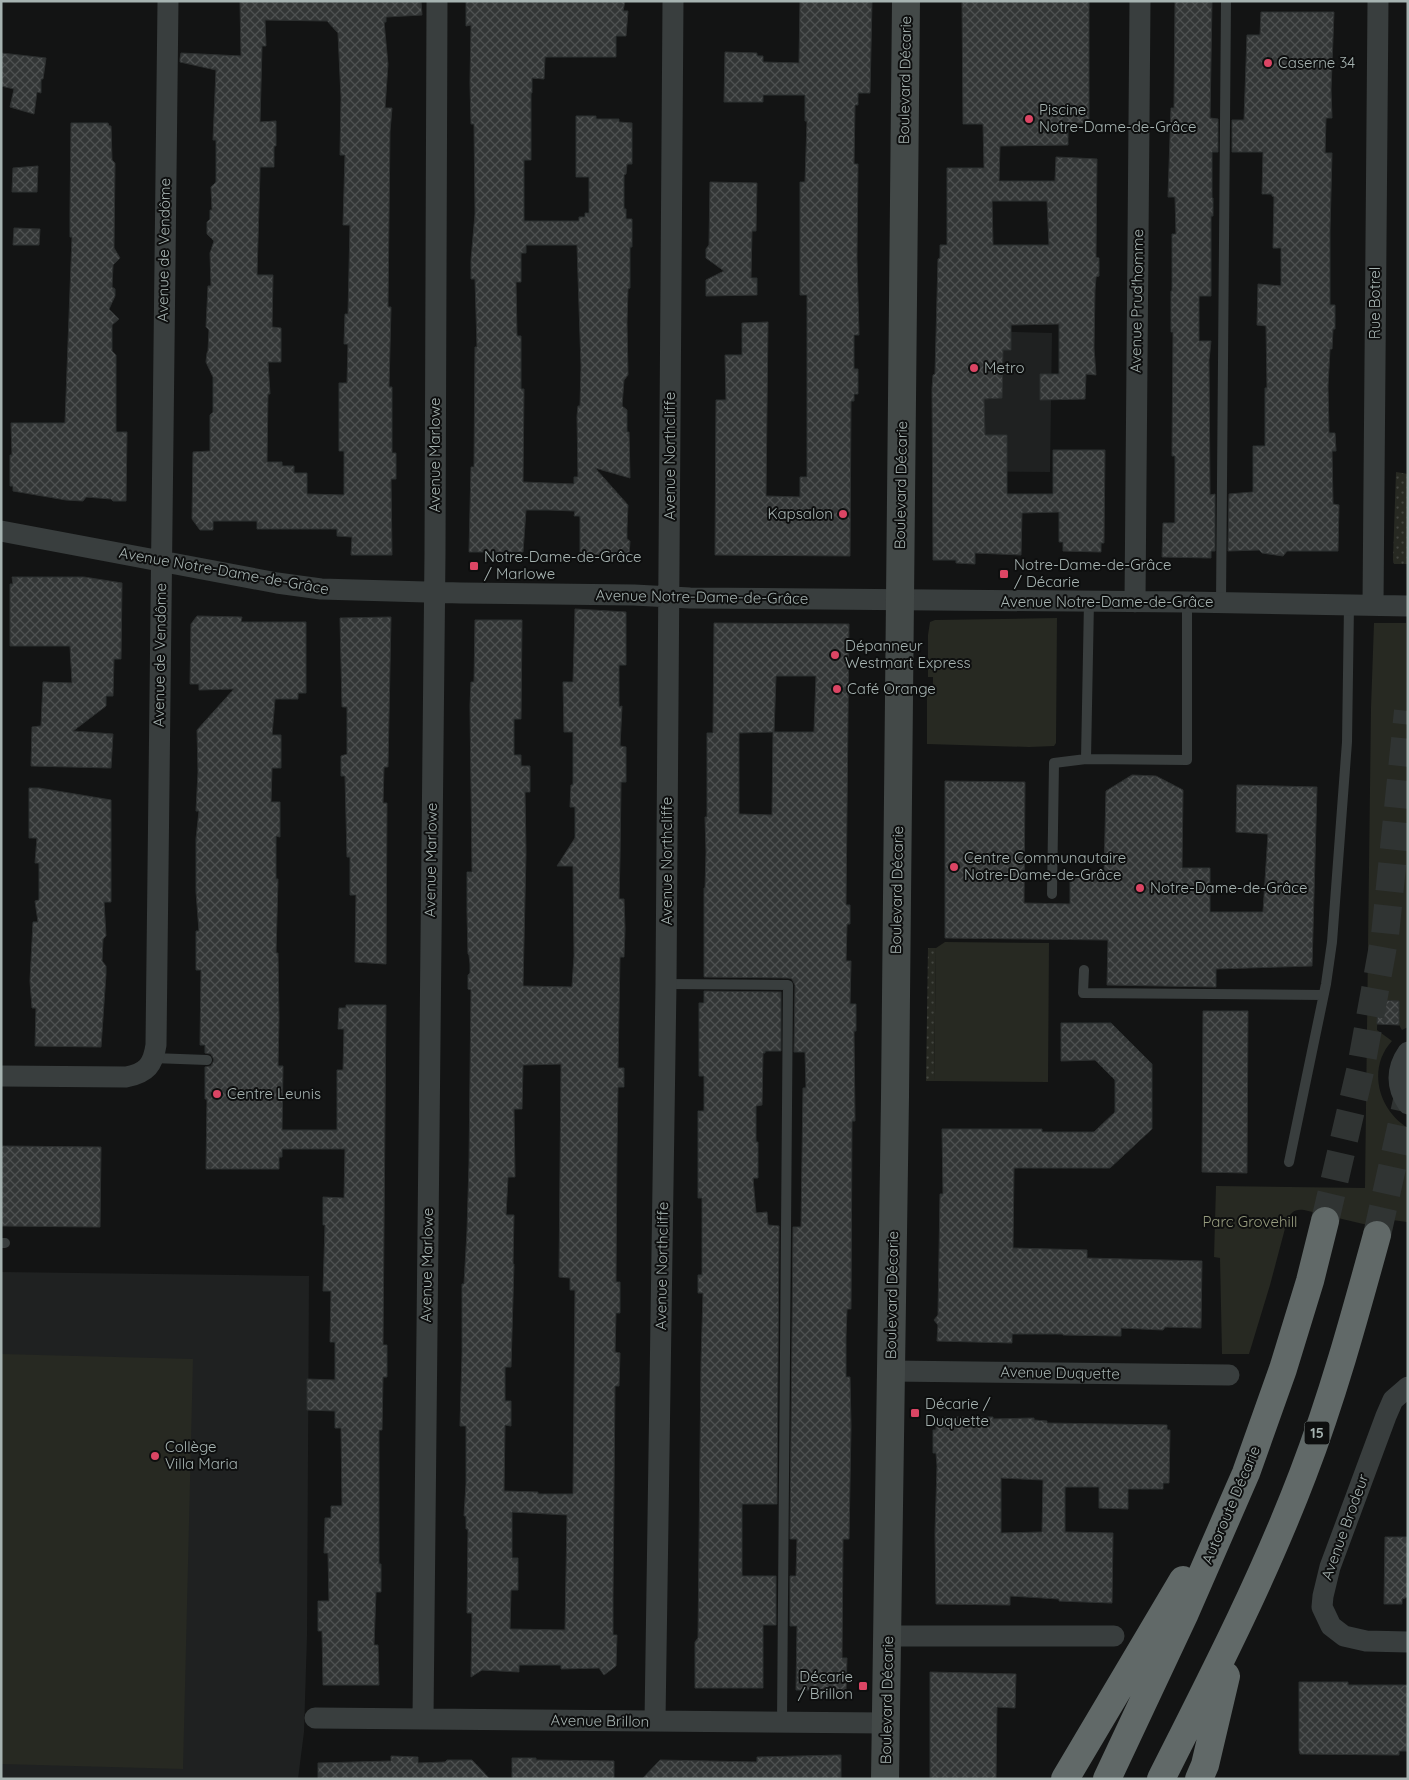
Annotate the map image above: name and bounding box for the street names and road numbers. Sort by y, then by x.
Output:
street label: Boulevard Décarie [894,16,915,144]
street label: Avenue de Vendôme [153,178,174,322]
street label: Avenue Prud'homme [1126,229,1147,373]
street label: Rue Botrel [1365,267,1384,339]
street label: Avenue Northcliffe [660,392,679,520]
street label: Avenue Marlowe [425,398,444,512]
street label: Boulevard Décarie [890,421,911,549]
street label: Avenue Notre-Dame-de-Grâce [118,543,331,598]
street label: Avenue de Vendôme [149,583,170,727]
street label: Avenue Notre-Dame-de-Grâce [595,585,809,608]
street label: Avenue Notre-Dame-de-Grâce [1001,592,1213,611]
street label: Avenue Northcliffe [657,797,676,925]
street label: Avenue Marlowe [420,802,441,918]
street label: Boulevard Décarie [886,826,907,954]
street label: Avenue Northcliffe [651,1202,672,1330]
street label: Avenue Marlowe [416,1207,437,1323]
street label: Boulevard Décarie [881,1231,902,1359]
street label: Avenue Duquette [1000,1362,1120,1383]
road number: 15 [1304,1422,1330,1445]
street label: Autoroute Décarie [1197,1443,1264,1567]
street label: Avenue Brodeur [1317,1471,1373,1582]
street label: Boulevard Décarie [876,1636,897,1764]
street label: Avenue Brillon [551,1710,649,1731]

